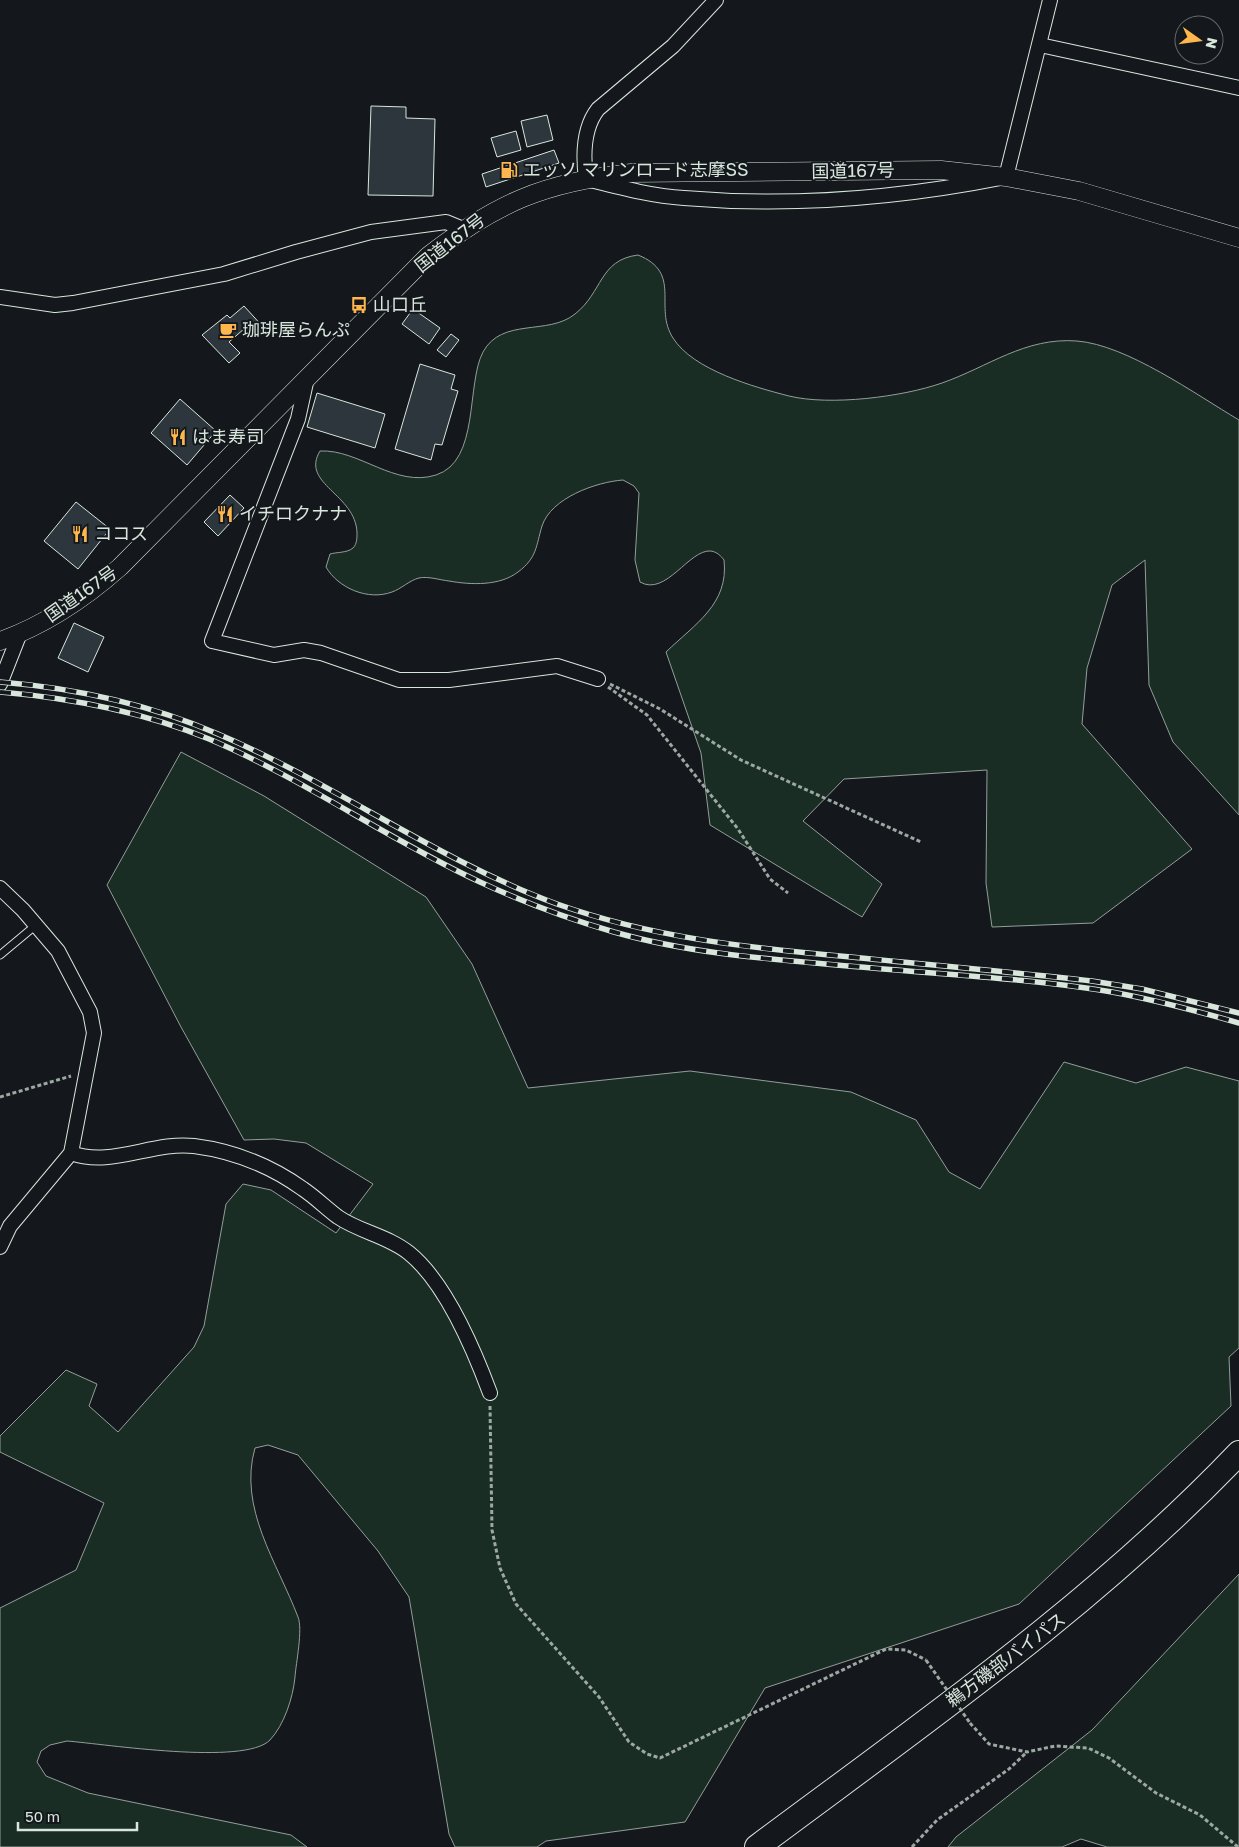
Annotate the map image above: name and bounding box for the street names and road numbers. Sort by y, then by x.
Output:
street label: 国道167号 [811,158,895,182]
street label: 国道167号 [410,208,489,276]
street label: 国道167号 [40,560,121,626]
street label: 鵜方磯部バイパス [941,1607,1069,1711]

